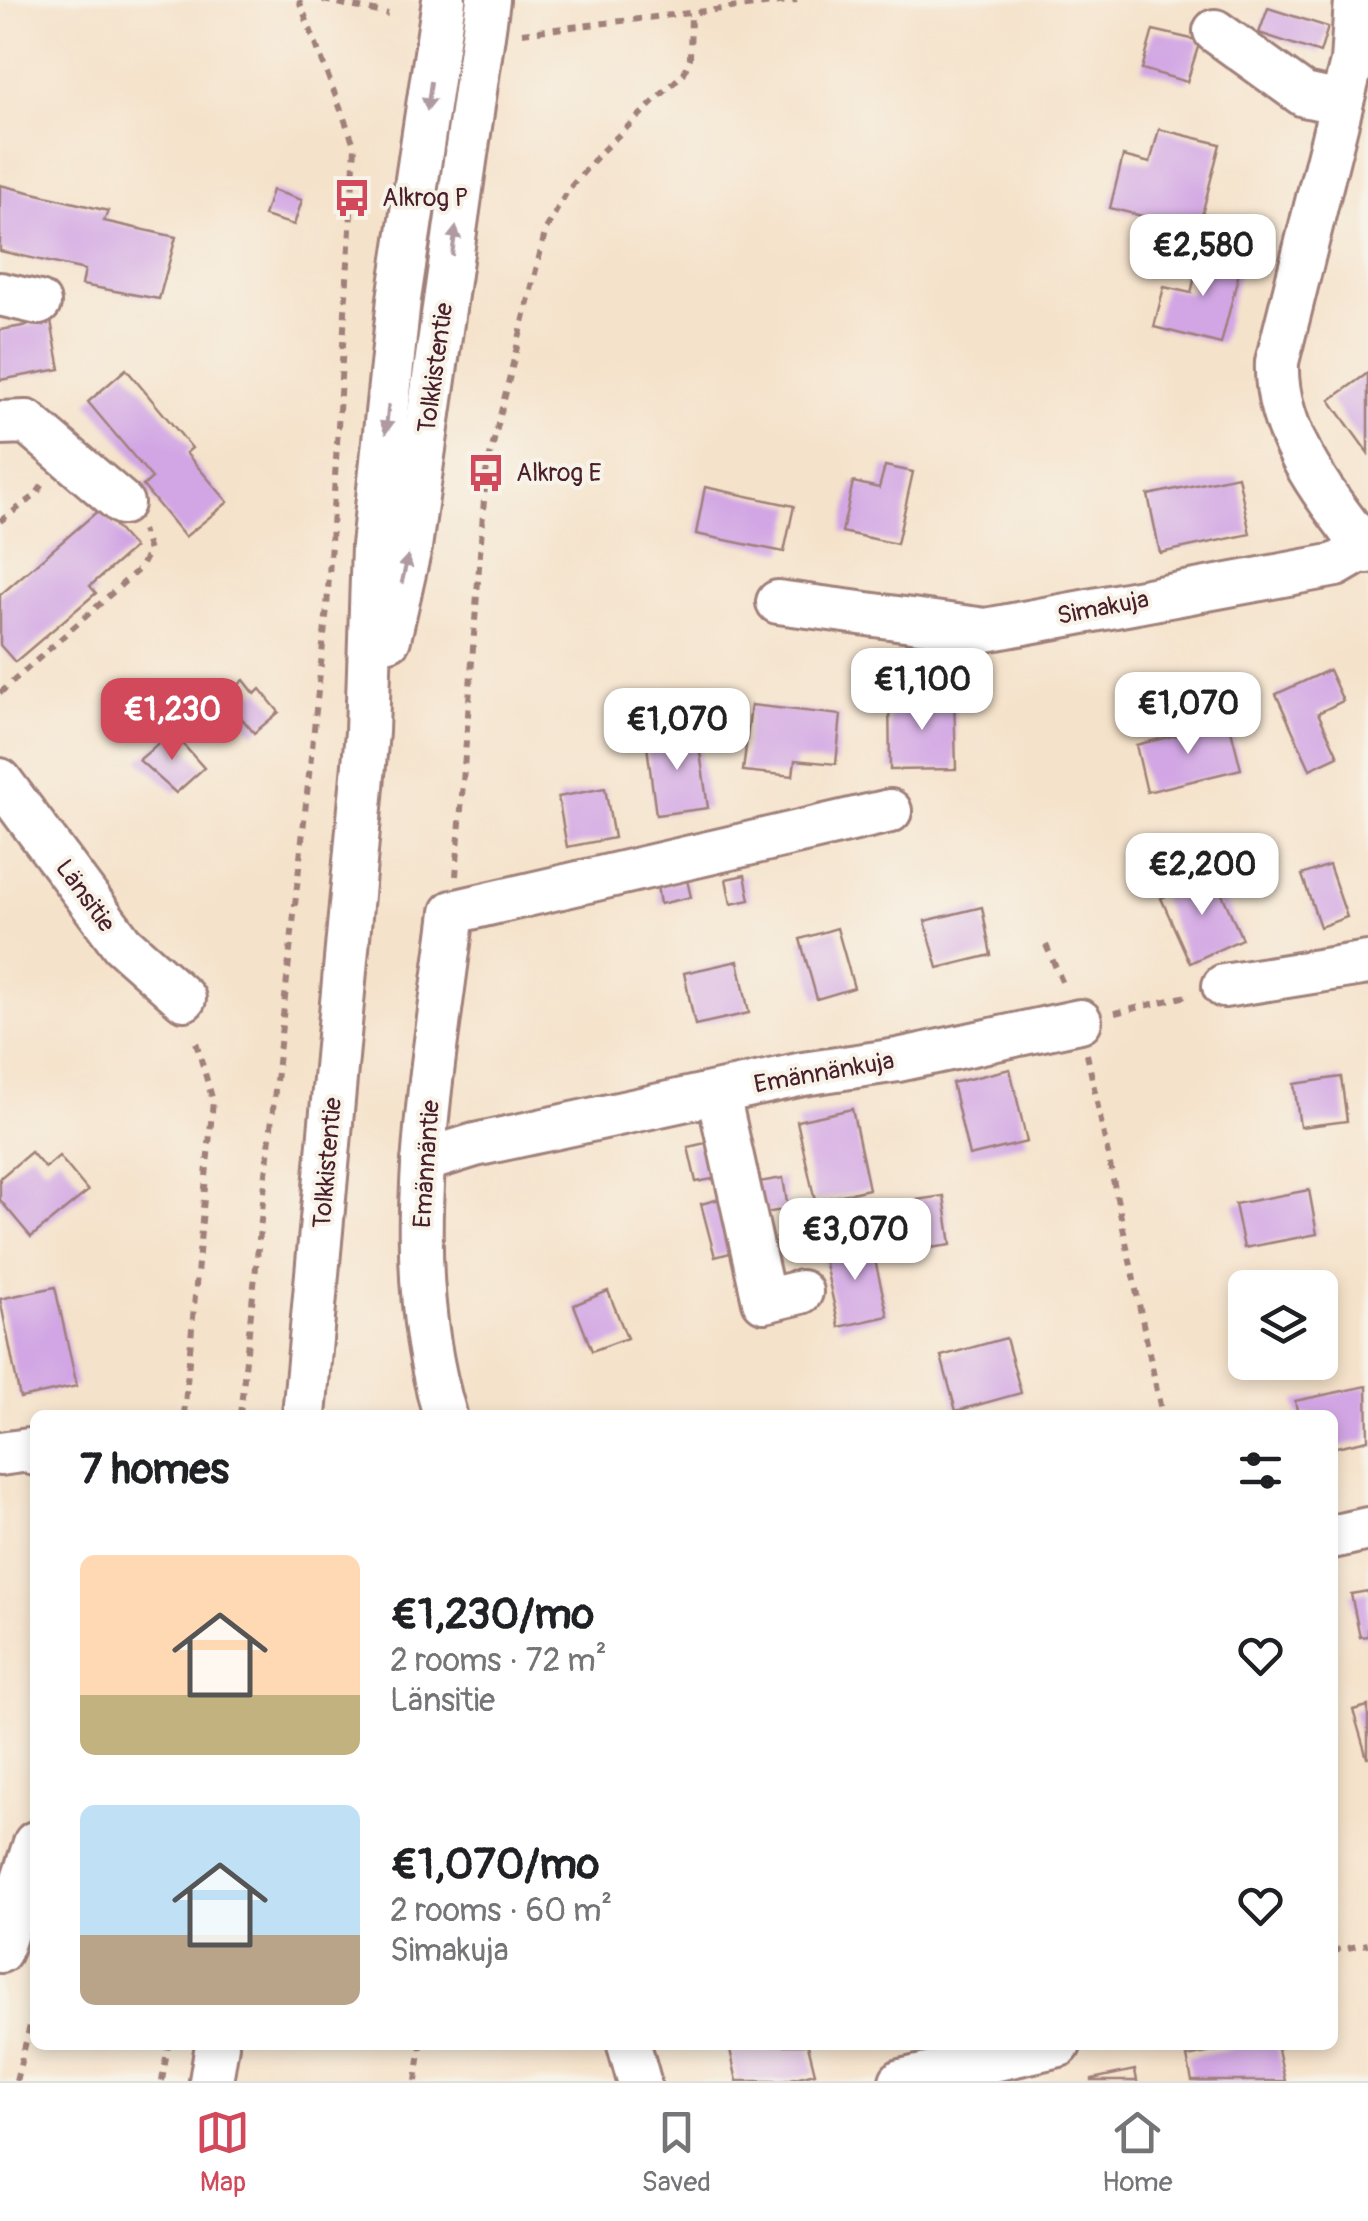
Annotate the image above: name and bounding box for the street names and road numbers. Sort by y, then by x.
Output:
street label: Tolkkistentie [412,300,461,435]
street label: Simakuja [1055,584,1151,632]
street label: Länsitie [48,854,122,939]
street label: Emännänkuja [751,1045,897,1101]
street label: Tolkkistentie [307,1096,349,1230]
street label: Emännäntie [407,1098,447,1229]

